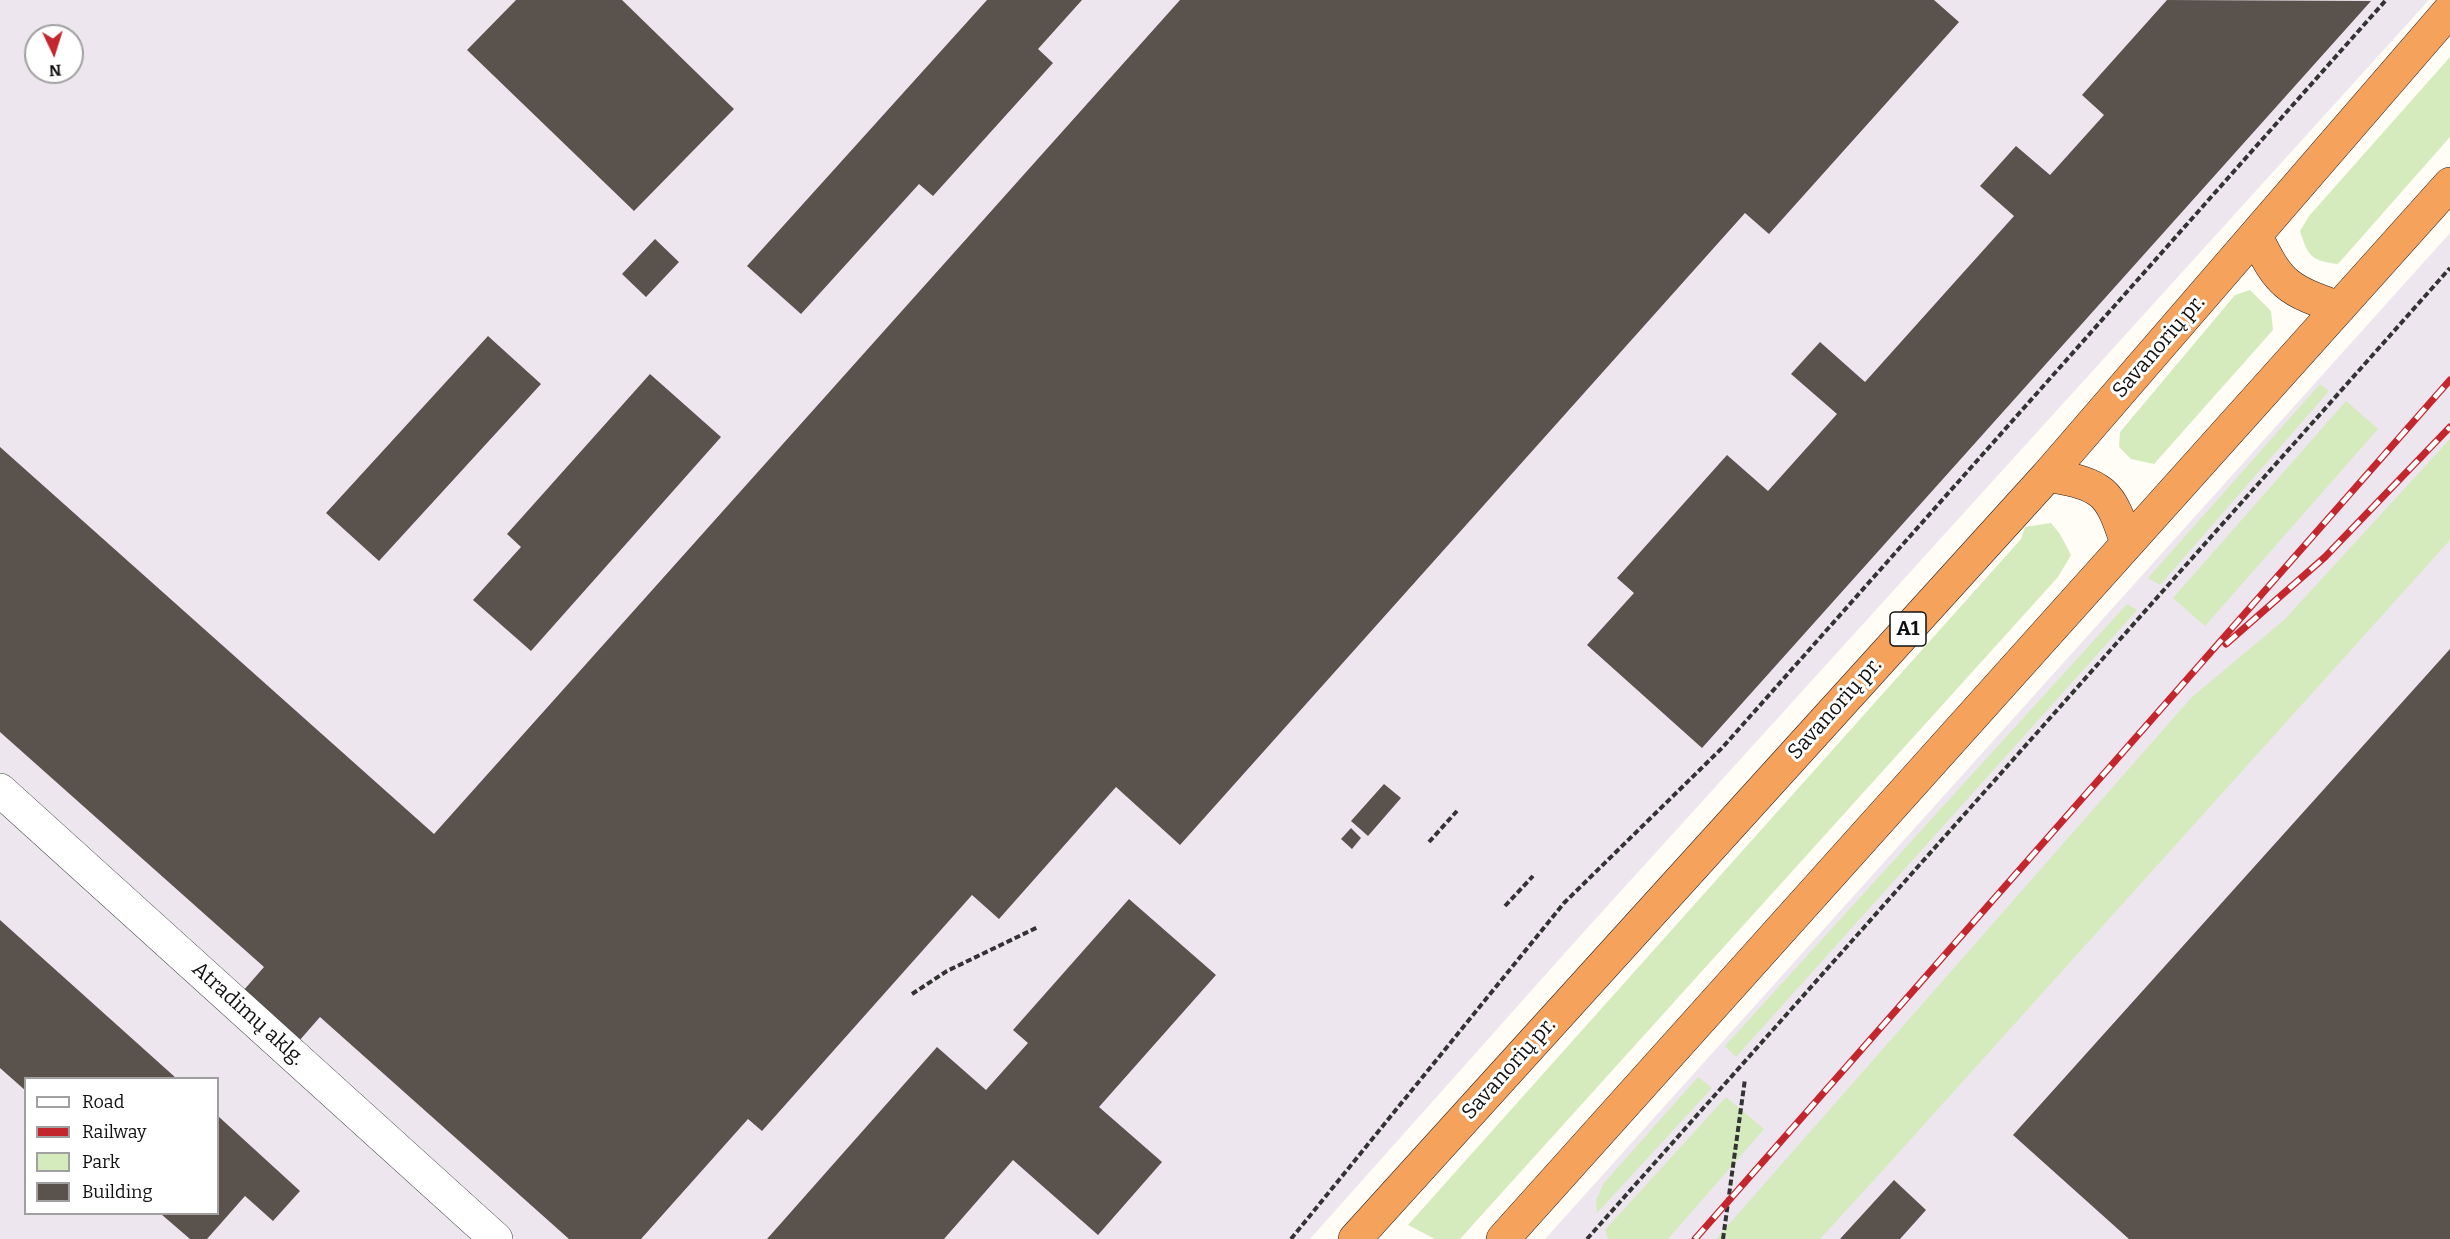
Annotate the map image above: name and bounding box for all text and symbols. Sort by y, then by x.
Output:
north arrow [24,24,84,84]
text: N [48,61,62,80]
street label: Savanorių pr. [2108,290,2210,404]
road number: A1 [1890,612,1926,646]
street label: Savanorių pr. [1783,653,1887,765]
street label: Atradimų aklg. [186,957,310,1071]
street label: Savanorių pr. [1457,1013,1561,1125]
legend [24,1077,219,1215]
text: Road [82,1091,124,1113]
text: Railway [82,1121,146,1143]
text: Park [82,1151,120,1173]
text: Building [82,1181,153,1203]

